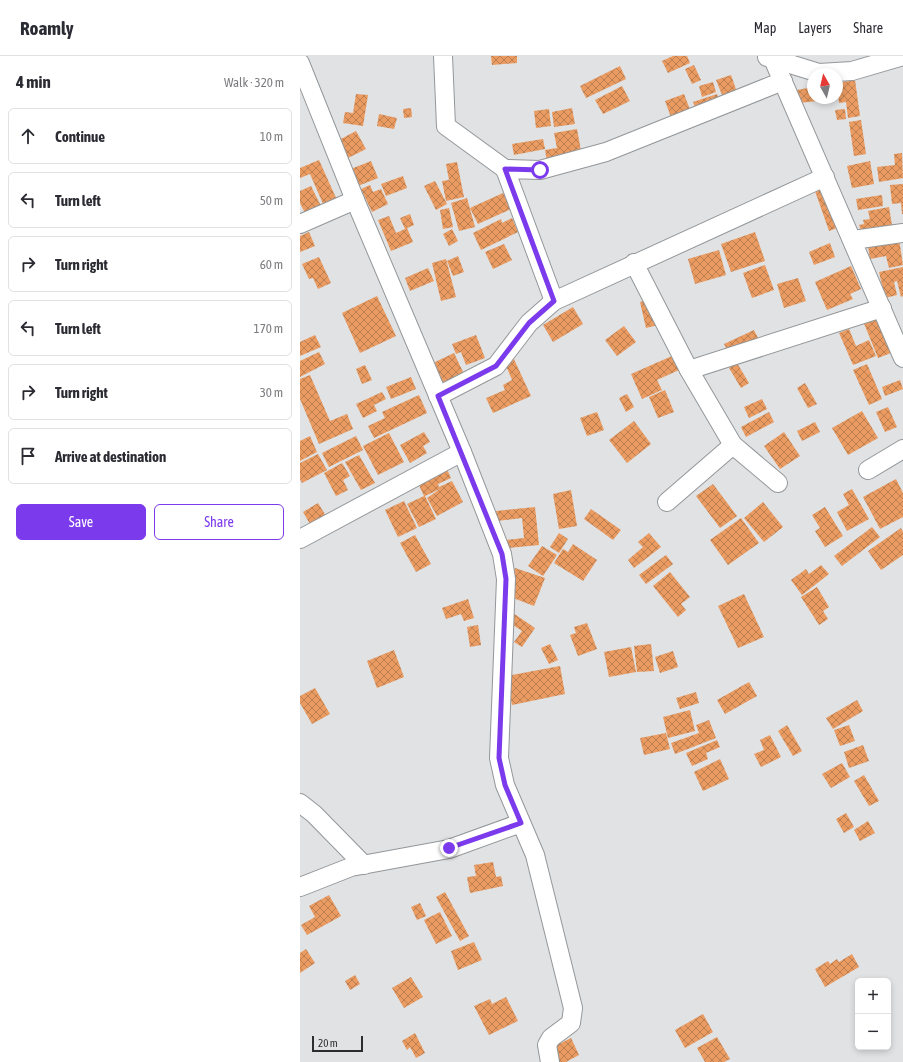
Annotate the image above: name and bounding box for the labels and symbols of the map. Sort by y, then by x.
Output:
north arrow [807,68,843,104]
route start [531,161,549,179]
route end [440,839,458,857]
scale bar [312,1034,363,1053]

